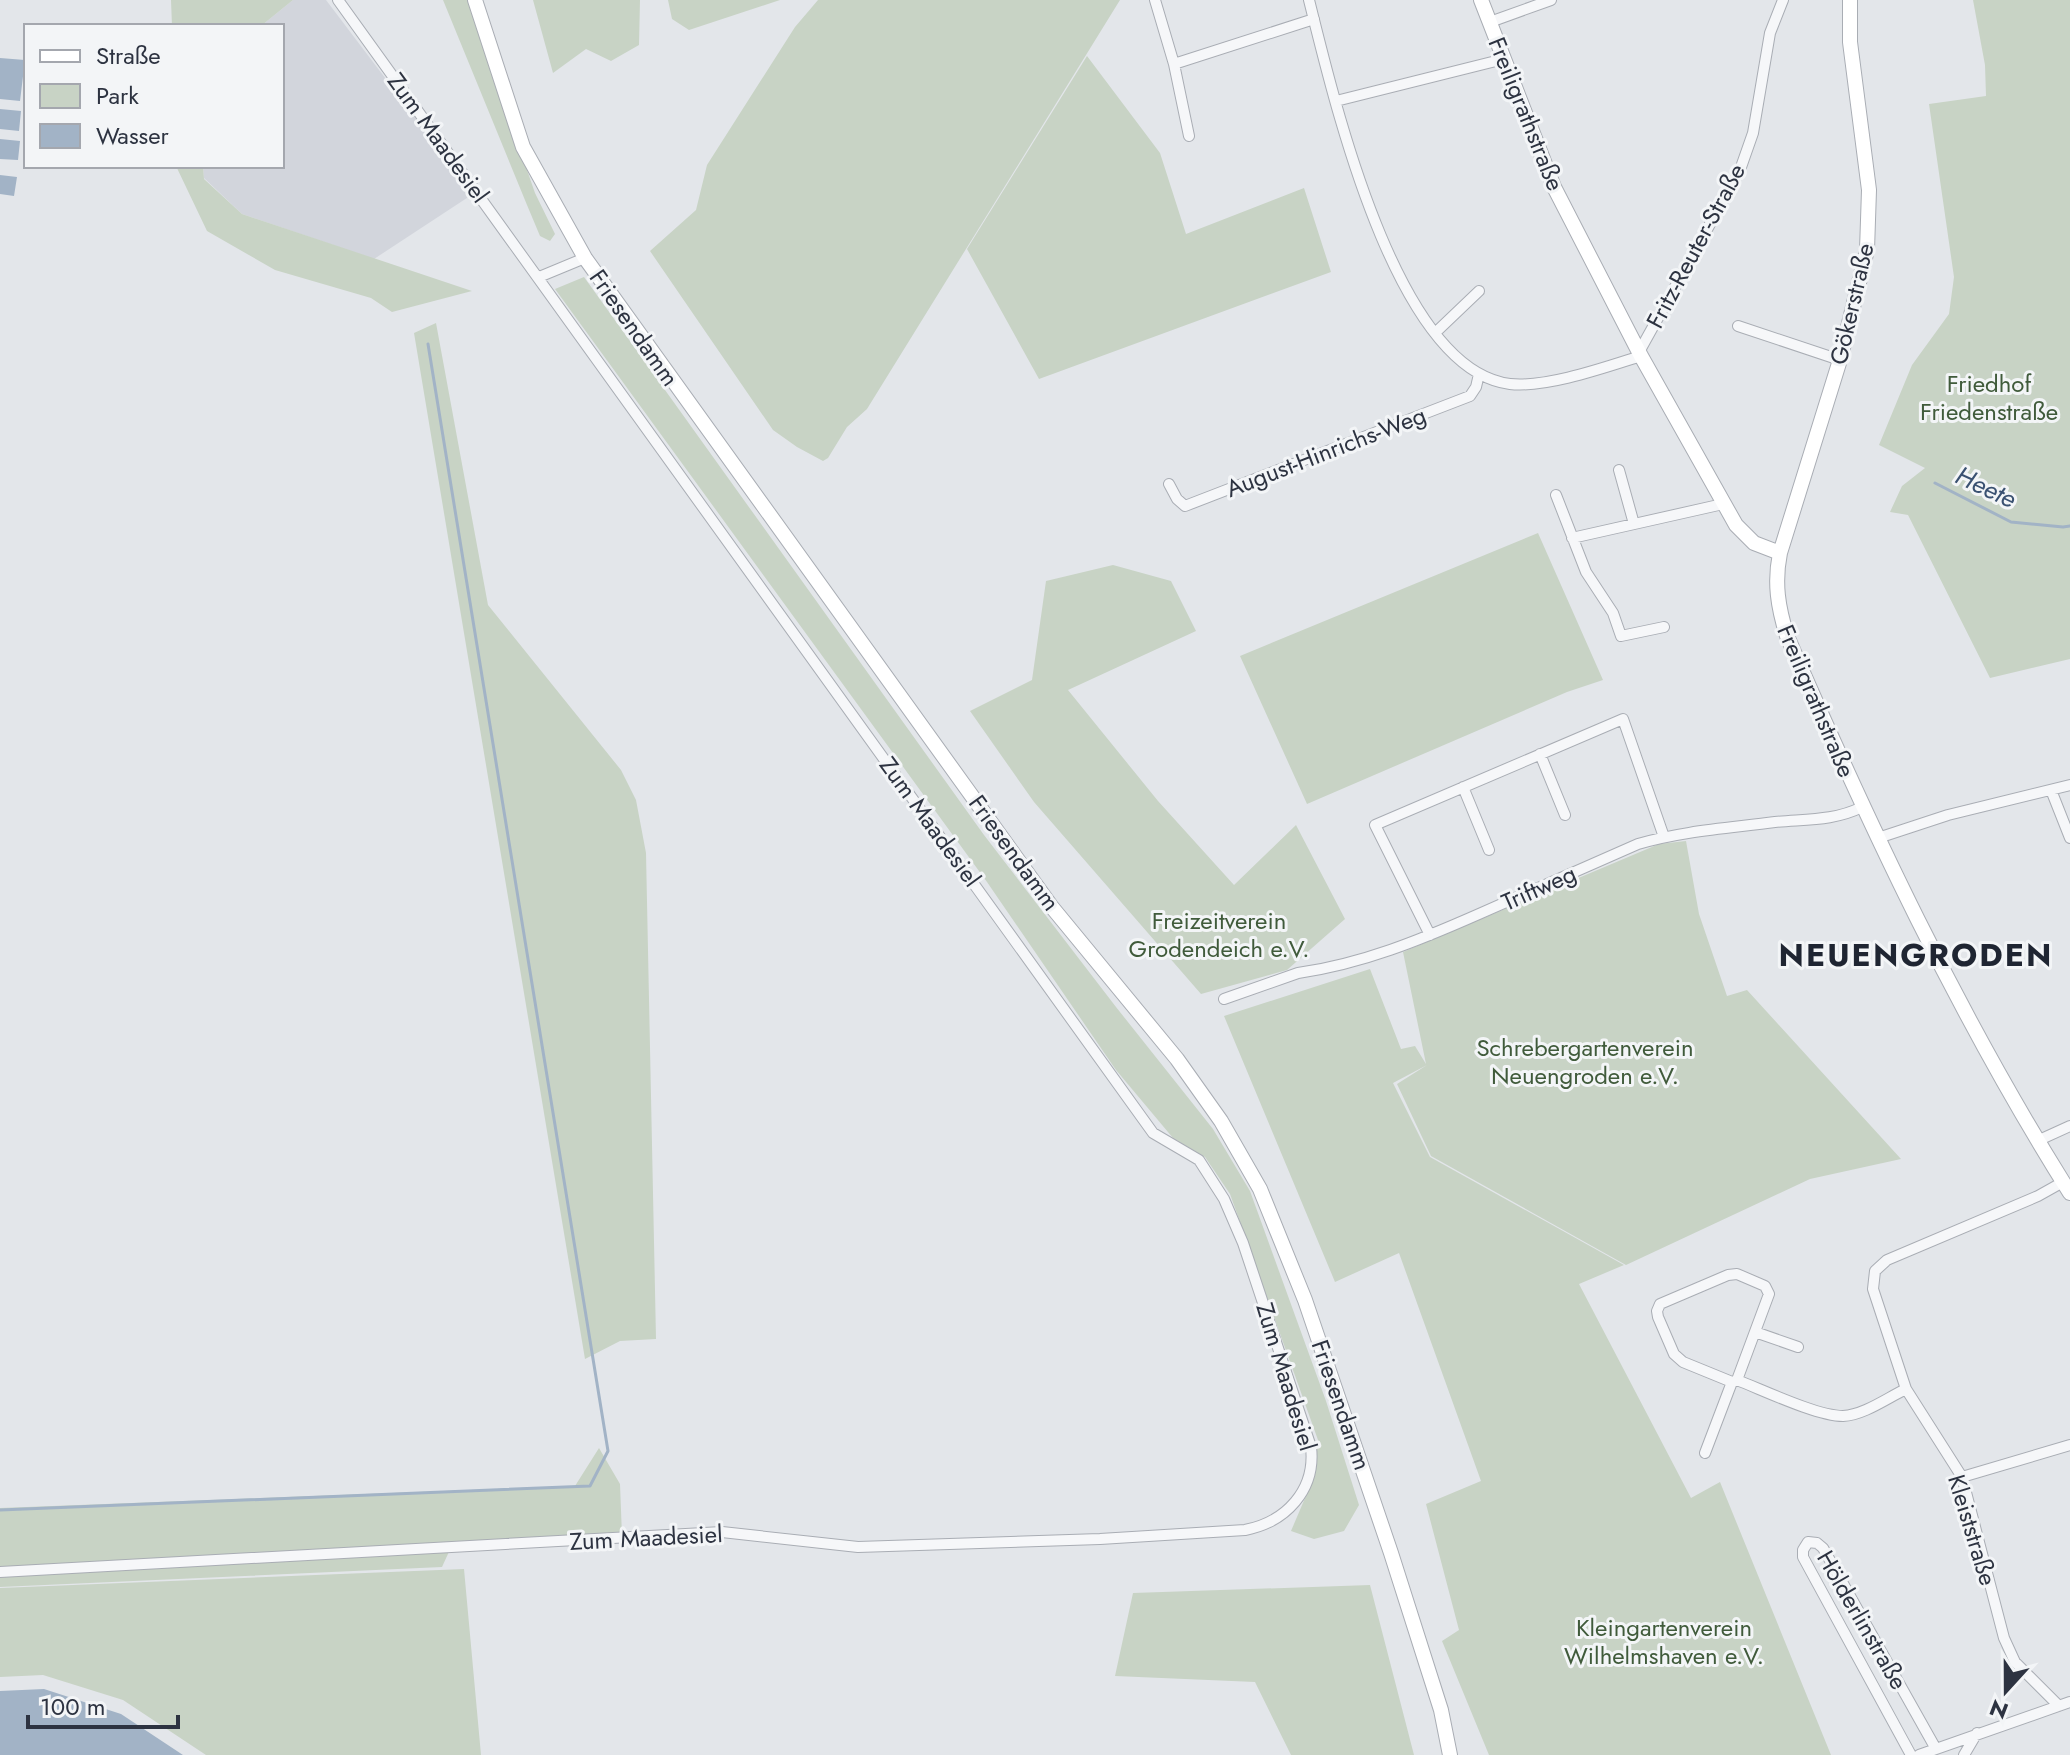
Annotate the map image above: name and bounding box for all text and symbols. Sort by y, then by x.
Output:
legend [24,24,284,168]
street label: Freiligrathstraße [1480,32,1573,196]
text: Straße [96,38,161,73]
street label: Zum Maadesiel [379,65,498,210]
text: Park [96,78,139,113]
text: Wasser [96,118,170,153]
street label: Fritz-Reuter-Straße [1637,157,1754,334]
street label: Gökerstraße [1821,240,1882,368]
street label: Friesendamm [581,262,688,393]
park label: Friedhof Friedenstraße [1920,366,2058,429]
street label: August-Hinrichs-Weg [1221,397,1431,506]
water label: Heete [1949,456,2023,518]
street label: Freiligrathstraße [1769,619,1864,783]
street label: Zum Maadesiel [871,749,990,894]
street label: Friesendamm [960,788,1068,918]
street label: Triftweg [1496,856,1582,919]
park label: Freizeitverein Grodendeich e.V. [1129,903,1309,966]
district label: NEUENGRODEN [1778,932,2054,978]
park label: Schrebergartenverein Neuengroden e.V. [1476,1030,1694,1093]
street label: Zum Maadesiel [1247,1298,1326,1455]
street label: Friesendamm [1303,1335,1380,1475]
street label: Kleiststraße [1939,1470,2006,1590]
street label: Zum Maadesiel [569,1516,723,1559]
street label: Hölderlinstraße [1808,1544,1916,1696]
park label: Kleingartenverein Wilhelmshaven e.V. [1564,1610,1764,1673]
north arrow [1966,1651,2046,1731]
scale bar [28,1679,178,1729]
text: 100 m [40,1689,106,1724]
text: N [1985,1692,2013,1728]

